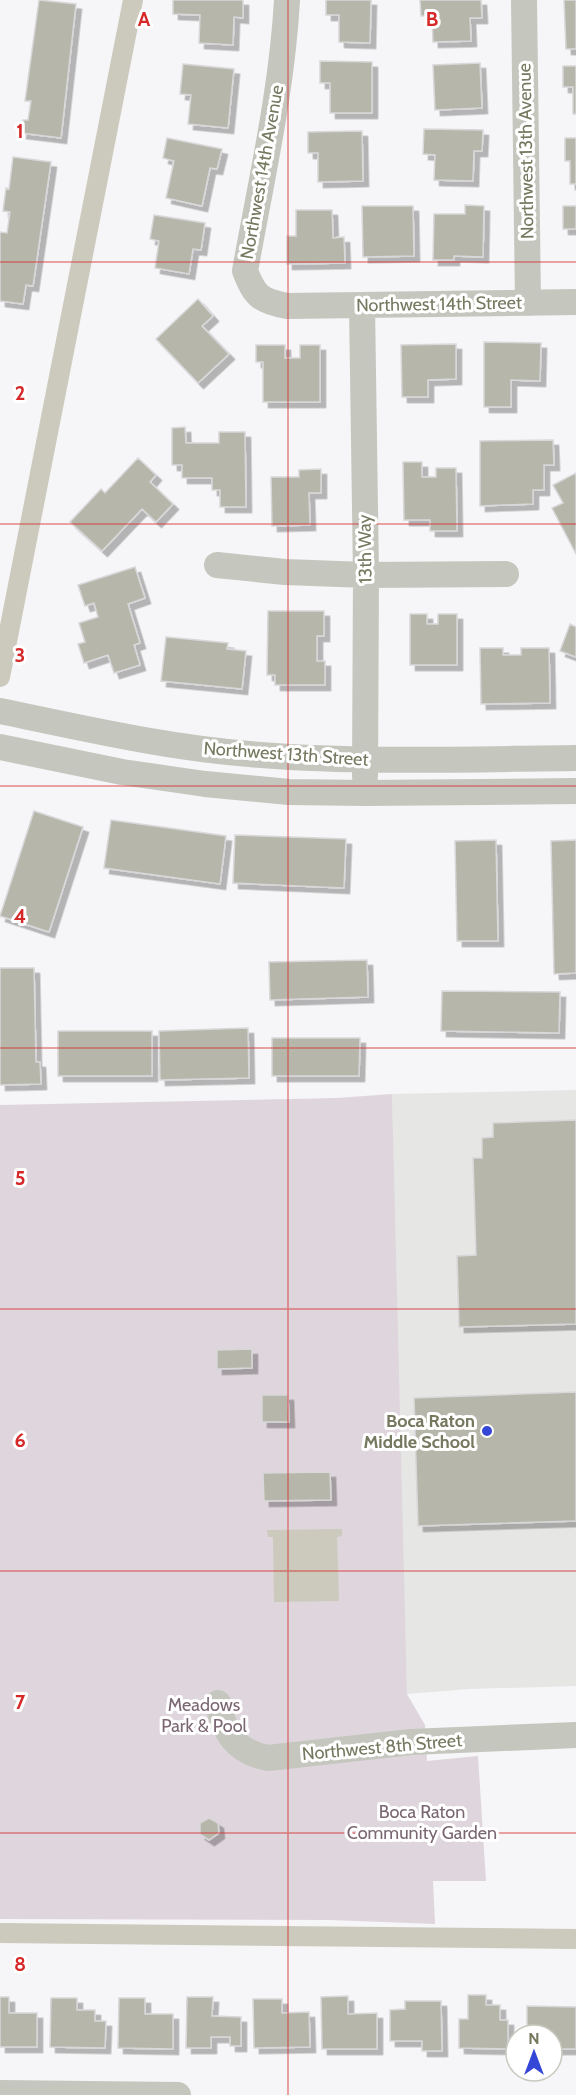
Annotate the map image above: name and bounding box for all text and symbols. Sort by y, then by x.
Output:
text: A [138,7,151,31]
text: B [426,7,438,31]
street label: Northwest 13th Avenue [513,63,539,239]
street label: Northwest 14th Avenue [236,83,288,261]
text: 1 [16,119,24,143]
street label: Northwest 14th Street [356,292,522,316]
text: 2 [15,381,25,405]
street label: 13th Way [353,514,377,584]
text: 3 [15,643,25,667]
street label: Northwest 13th Street [203,737,369,771]
text: 4 [14,904,26,928]
text: 5 [15,1166,25,1190]
place label: Boca Raton Middle School [364,1410,475,1453]
marker: Boca Raton Middle School [480,1424,494,1438]
text: 6 [14,1428,26,1452]
text: 7 [15,1690,26,1714]
park label: Meadows Park & Pool [161,1694,248,1737]
street label: Northwest 8th Street [301,1729,463,1765]
park label: Boca Raton Community Garden [347,1801,497,1844]
text: 8 [14,1952,26,1976]
north arrow [504,2023,564,2083]
text: N [528,2029,540,2048]

